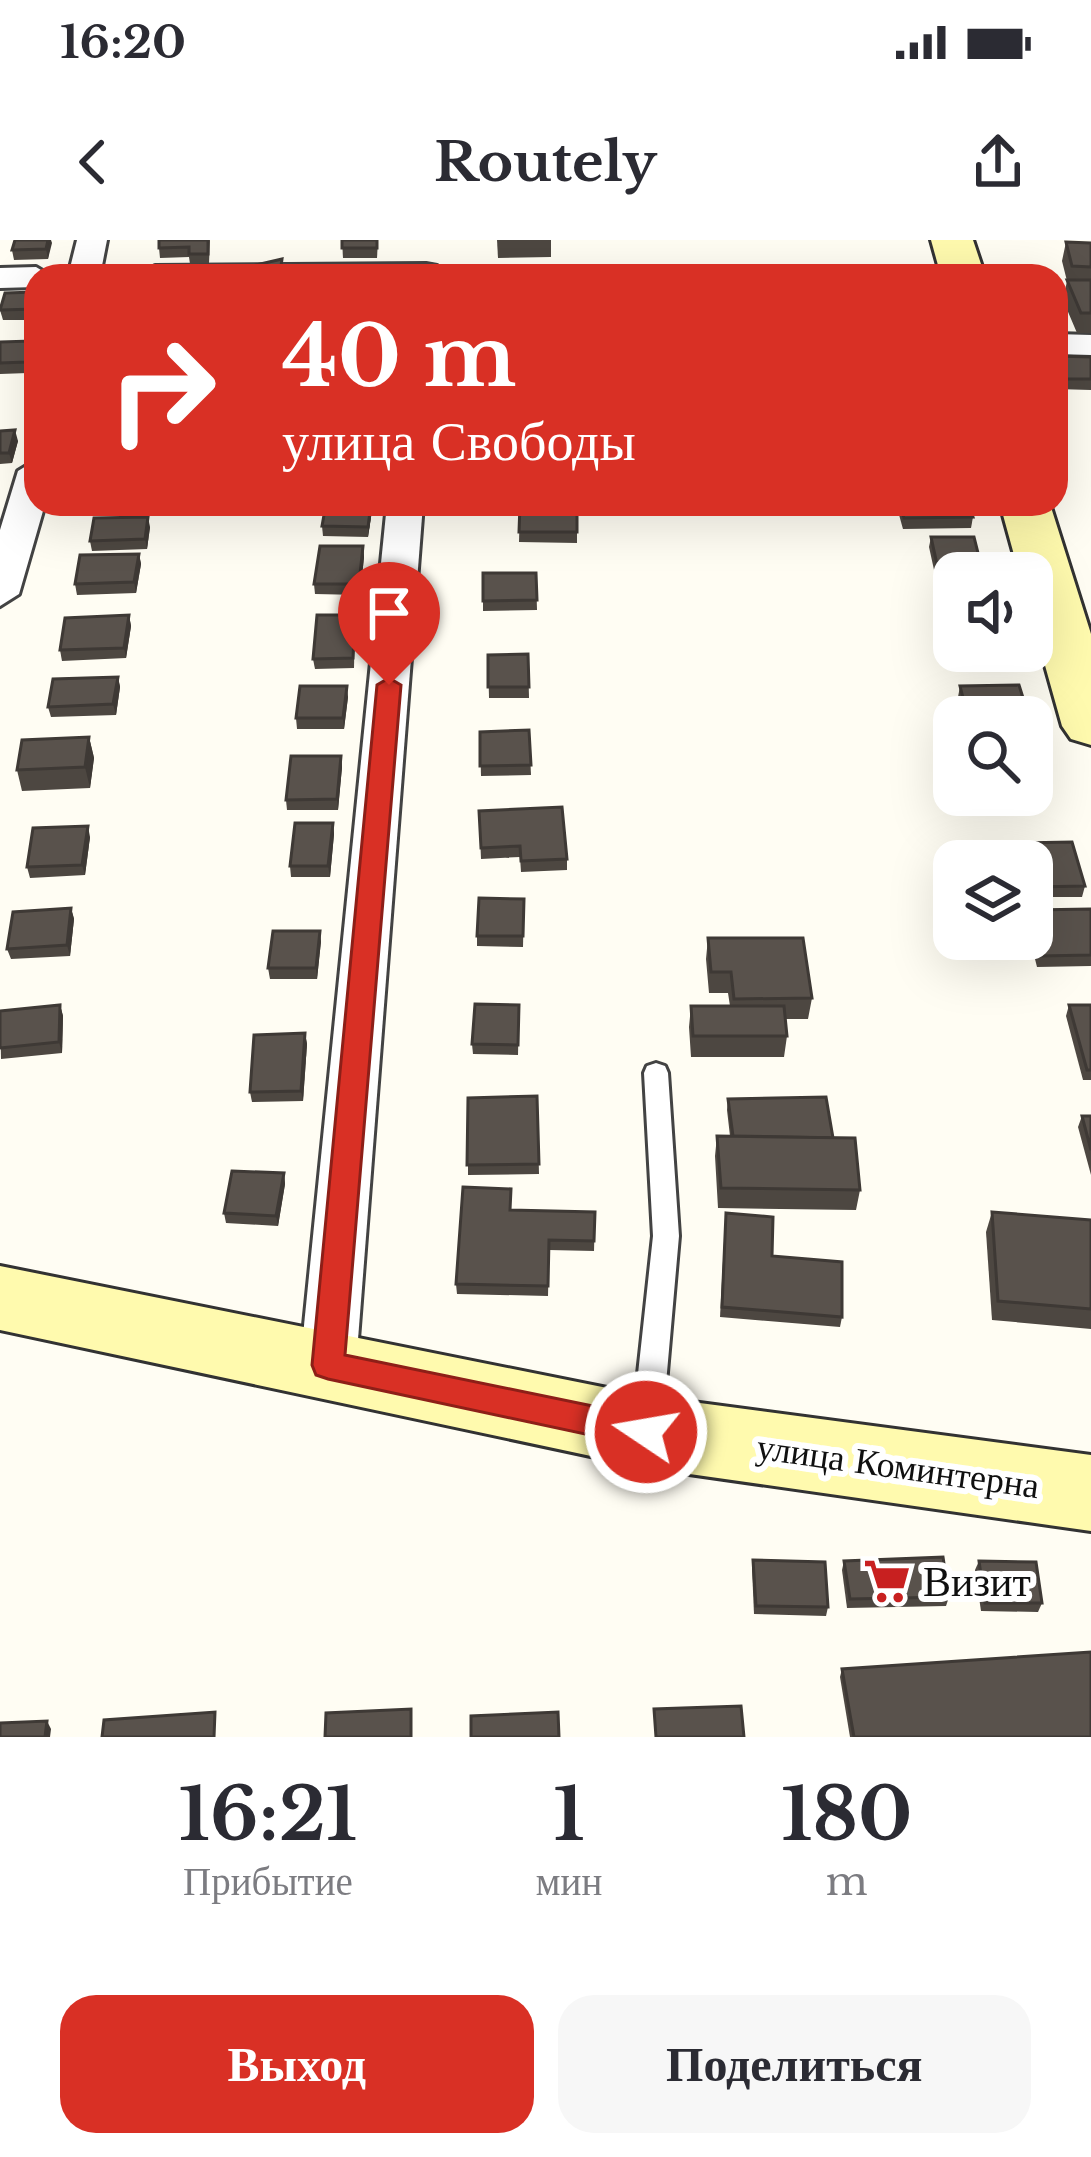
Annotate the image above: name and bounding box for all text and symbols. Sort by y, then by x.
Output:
text: 16:20 [60,14,186,70]
icon: back [60,129,126,195]
text: Routely [434,129,657,196]
icon: share [965,129,1031,195]
text: 40 m [282,305,516,409]
icon: right [84,312,240,468]
text: улица Свободы [282,408,636,475]
map controls [933,552,1053,960]
button: sound [933,552,1053,672]
pin [338,562,440,685]
icon: arrive [356,580,422,646]
button: search [933,696,1053,816]
button: layers [933,840,1053,960]
position arrow [583,1369,709,1495]
street label: улица Коминтерна [754,1424,1042,1508]
place label: Визит [923,1555,1031,1607]
supermarket icon: Визит [862,1556,912,1606]
text: 16:21 [179,1770,357,1859]
text: 1 [553,1770,585,1859]
text: 180 [781,1770,912,1859]
text: Прибытие [183,1857,353,1906]
text: мин [536,1857,602,1906]
text: m [826,1857,868,1906]
button: Выход [60,1995,534,2133]
button: Поделиться [558,1995,1031,2133]

